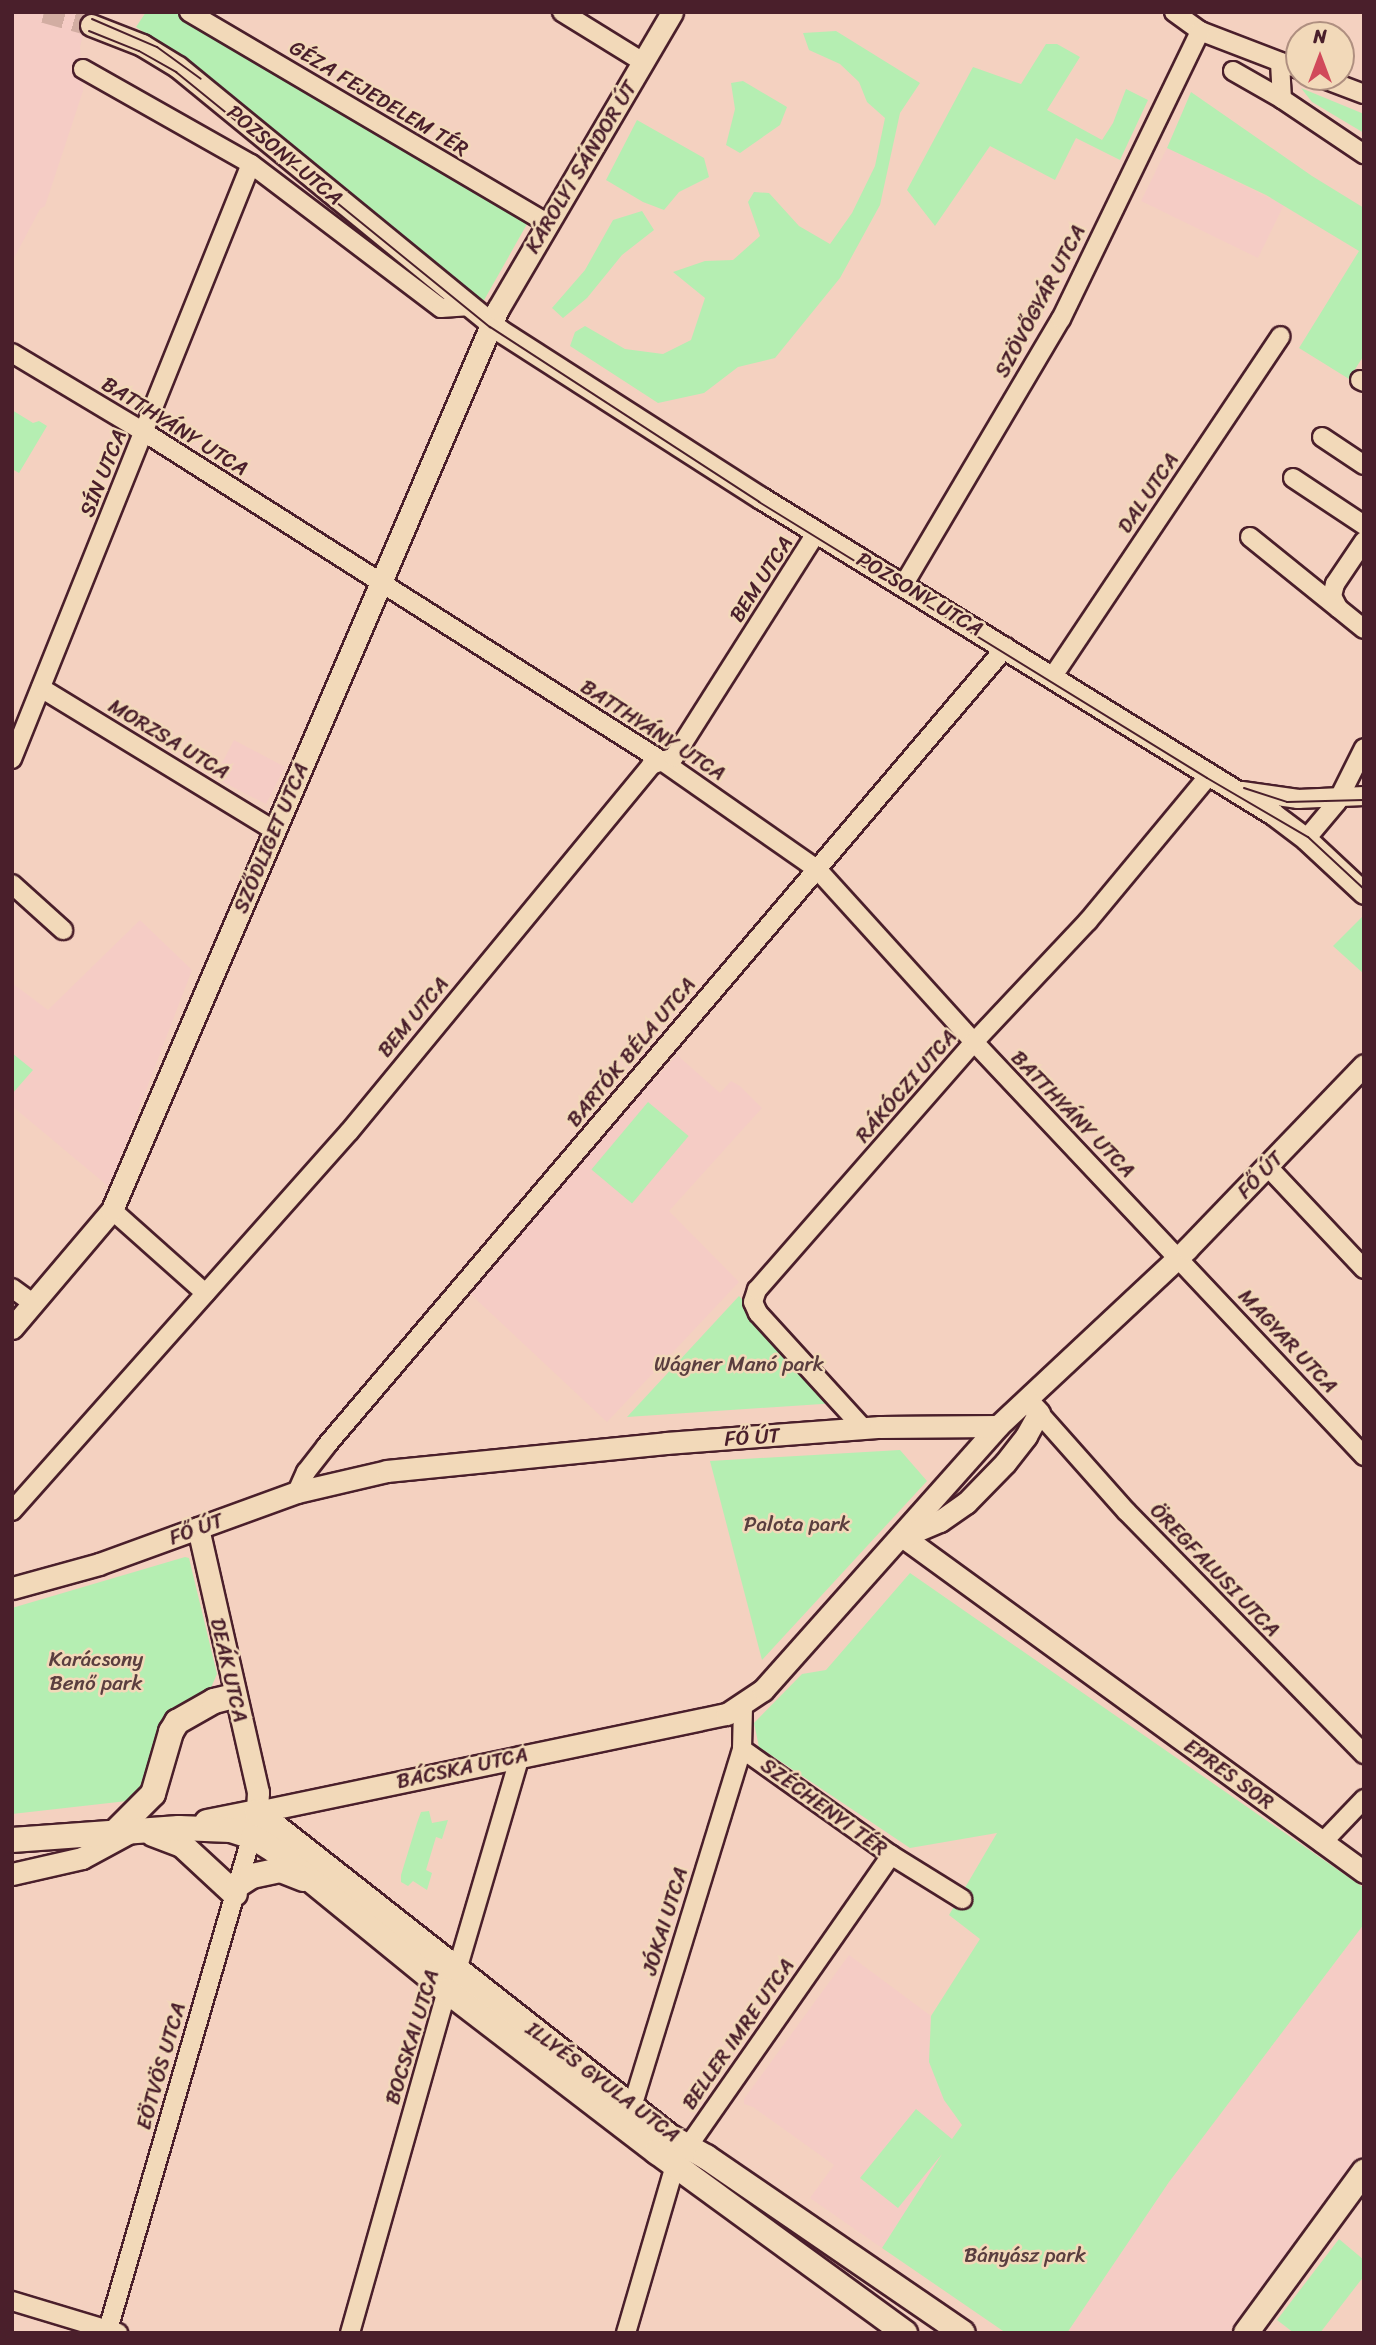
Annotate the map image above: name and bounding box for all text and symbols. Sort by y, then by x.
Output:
text: N [1313,20,1327,53]
north arrow [1285,21,1355,91]
street label: GÉZA FEJEDELEM TÉR [284,34,474,162]
street label: KÁROLYI SÁNDOR ÚT [519,76,643,258]
street label: POZSONY UTCA [221,99,349,211]
street label: SZÖVŐGYÁR UTCA [989,220,1091,382]
street label: BATTHYÁNY UTCA [97,371,253,481]
street label: SÍN UTCA [74,425,132,521]
street label: DAL UTCA [1112,447,1184,539]
street label: BEM UTCA [724,531,798,627]
street label: POZSONY UTCA [851,546,989,642]
street label: BATTHYÁNY UTCA [575,674,731,786]
street label: MORZSA UTCA [103,693,235,785]
street label: SZŐDLIGET UTCA [228,759,314,917]
street label: BEM UTCA [372,971,454,1063]
street label: BARTÓK BÉLA UTCA [562,973,700,1131]
street label: RÁKÓCZI UTCA [850,1024,962,1148]
street label: BATTHYÁNY UTCA [1005,1045,1141,1183]
street label: FŐ ÚT [1231,1146,1289,1204]
street label: MAGYAR UTCA [1233,1283,1343,1399]
park label: Wágner Manó park [654,1351,824,1377]
street label: FŐ ÚT [723,1422,781,1452]
street label: ÖREGFALUSI UTCA [1144,1497,1286,1643]
street label: FŐ ÚT [165,1508,227,1550]
park label: Palota park [744,1511,850,1537]
street label: DEÁK UTCA [205,1615,253,1725]
park label: Karácsony Benő park [49,1646,143,1696]
street label: EPRES SOR [1179,1733,1279,1815]
street label: BÁCSKA UTCA [394,1742,530,1794]
street label: SZÉCHENYI TÉR [756,1753,892,1861]
street label: JÓKAI UTCA [636,1863,694,1979]
street label: BELLER IMRE UTCA [676,1953,800,2115]
street label: BOCSKAI UTCA [379,1966,445,2108]
street label: EÖTVÖS UTCA [131,2000,191,2132]
street label: ILLYÉS GYULA UTCA [521,2016,685,2148]
park label: Bányász park [964,2242,1086,2268]

